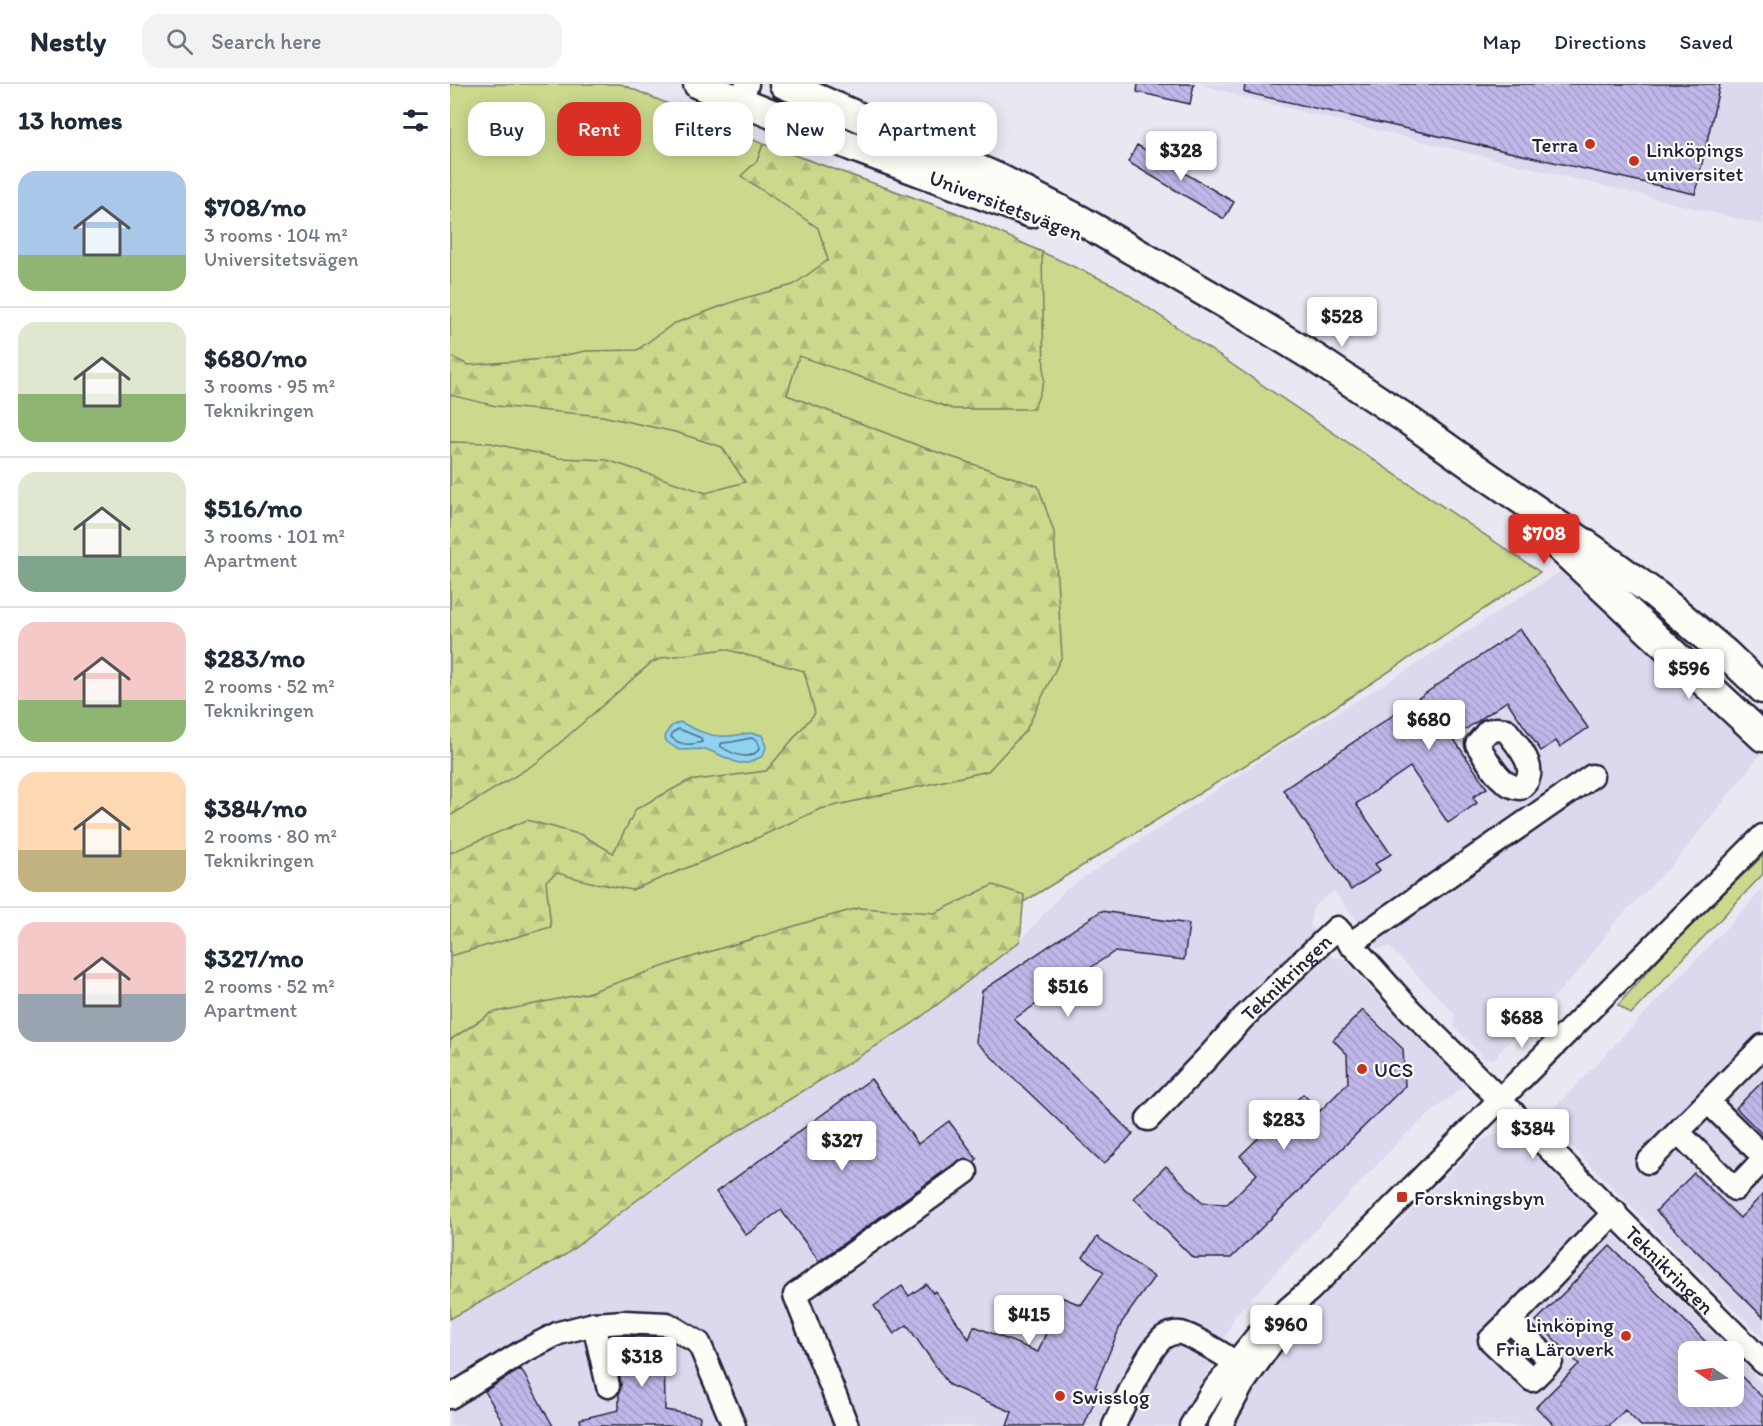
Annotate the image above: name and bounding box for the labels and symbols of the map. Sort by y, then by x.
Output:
pin: $328 [1145,131,1217,182]
place label: Terra [1532,132,1578,157]
marker: Terra [1583,137,1597,151]
place label: Linköpings universitet [1646,137,1744,186]
marker: Linköpings universitet [1627,154,1641,168]
street label: Universitetsvägen [926,164,1086,246]
pin: $528 [1306,297,1378,348]
pin: $708 [1508,514,1580,565]
pin: $596 [1653,649,1725,700]
pin: $680 [1393,700,1465,751]
street label: Teknikringen [1235,928,1336,1026]
pin: $516 [1032,967,1104,1018]
pin: $688 [1486,998,1558,1049]
place label: UCS [1374,1057,1413,1082]
marker: UCS [1355,1062,1369,1076]
pin: $283 [1248,1100,1320,1151]
pin: $384 [1497,1109,1569,1160]
pin: $327 [806,1121,878,1172]
place label: Forskningsbyn [1414,1185,1545,1210]
marker: Forskningsbyn [1395,1190,1409,1204]
street label: Teknikringen [1620,1220,1720,1319]
pin: $415 [993,1295,1065,1346]
pin: $960 [1250,1305,1322,1356]
place label: Linköping Fria Läroverk [1496,1312,1614,1361]
marker: Linköping Fria Läroverk [1619,1329,1633,1343]
pin: $318 [606,1337,678,1388]
north arrow [1678,1341,1744,1407]
place label: Swisslog [1072,1384,1150,1409]
marker: Swisslog [1053,1389,1067,1403]

